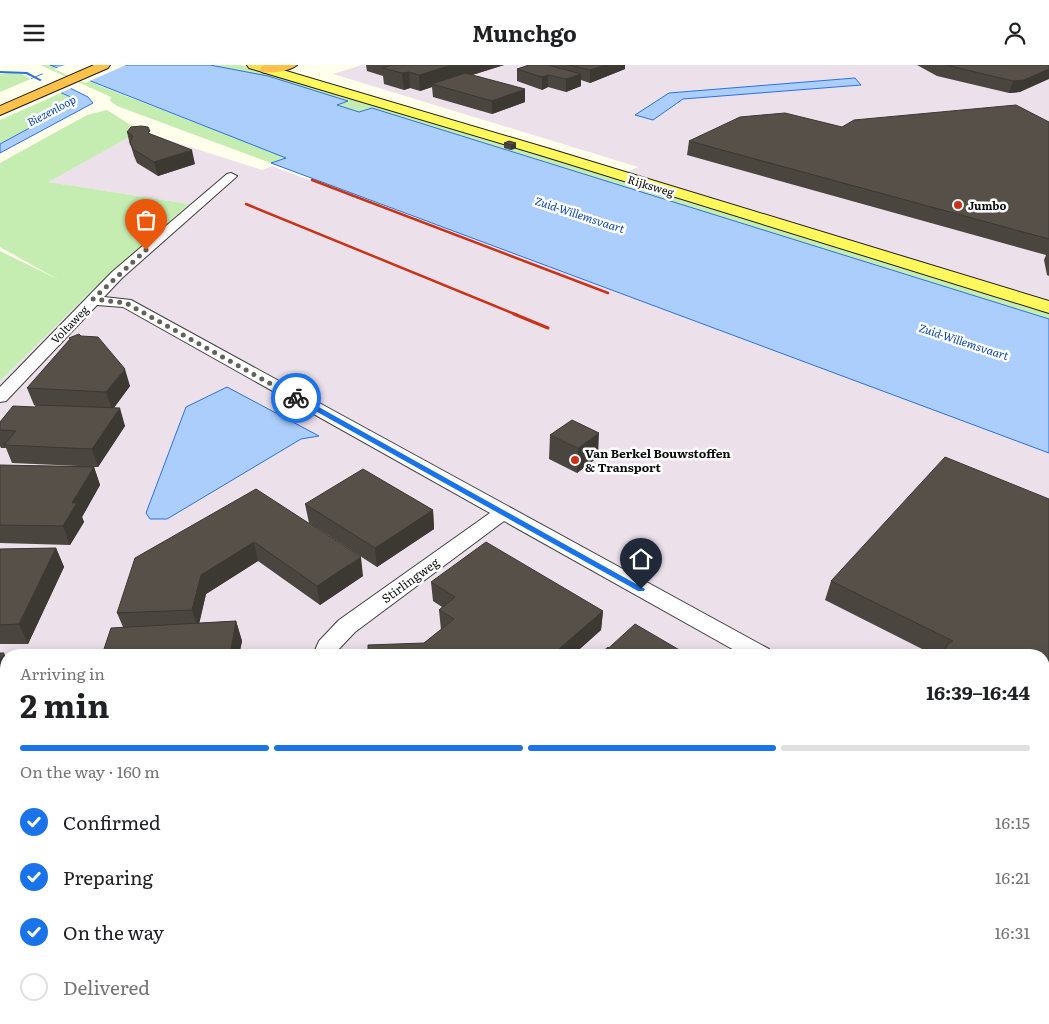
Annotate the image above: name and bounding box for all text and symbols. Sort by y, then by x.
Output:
text: Munchgo [472,16,577,49]
icon: menu [20,19,48,47]
icon: person [1001,19,1029,47]
water label: Biezenloop [24,90,78,130]
street label: Rijksweg [626,170,677,200]
water label: Zuid-Willemsvaart [533,192,628,236]
place label: Jumbo [968,197,1006,213]
pin [125,199,167,250]
marker: Jumbo [952,199,964,211]
icon: bag [132,206,160,234]
street label: Voltaweg [47,301,92,347]
water label: Zuid-Willemsvaart [917,319,1012,363]
courier [271,373,321,423]
icon: bike [282,384,310,412]
place label: Van Berkel Bouwstoffen & Transport [585,444,731,476]
marker: Van Berkel Bouwstoffen & Transport [569,454,581,466]
pin [620,538,662,589]
icon: home [627,545,655,573]
street label: Stirlingweg [378,553,443,607]
text: Arriving in [20,661,105,685]
text: 16:39–16:44 [926,678,1030,706]
text: 2 min [20,680,109,728]
text: On the way · 160 m [20,759,160,783]
icon: check [20,808,48,836]
text: Confirmed [63,808,161,836]
text: 16:15 [995,810,1030,834]
icon: check [20,863,48,891]
text: Preparing [63,863,153,891]
text: 16:21 [995,865,1030,889]
icon: check [20,918,48,946]
text: On the way [63,918,164,946]
text: 16:31 [995,920,1030,944]
text: Delivered [63,973,150,1001]

